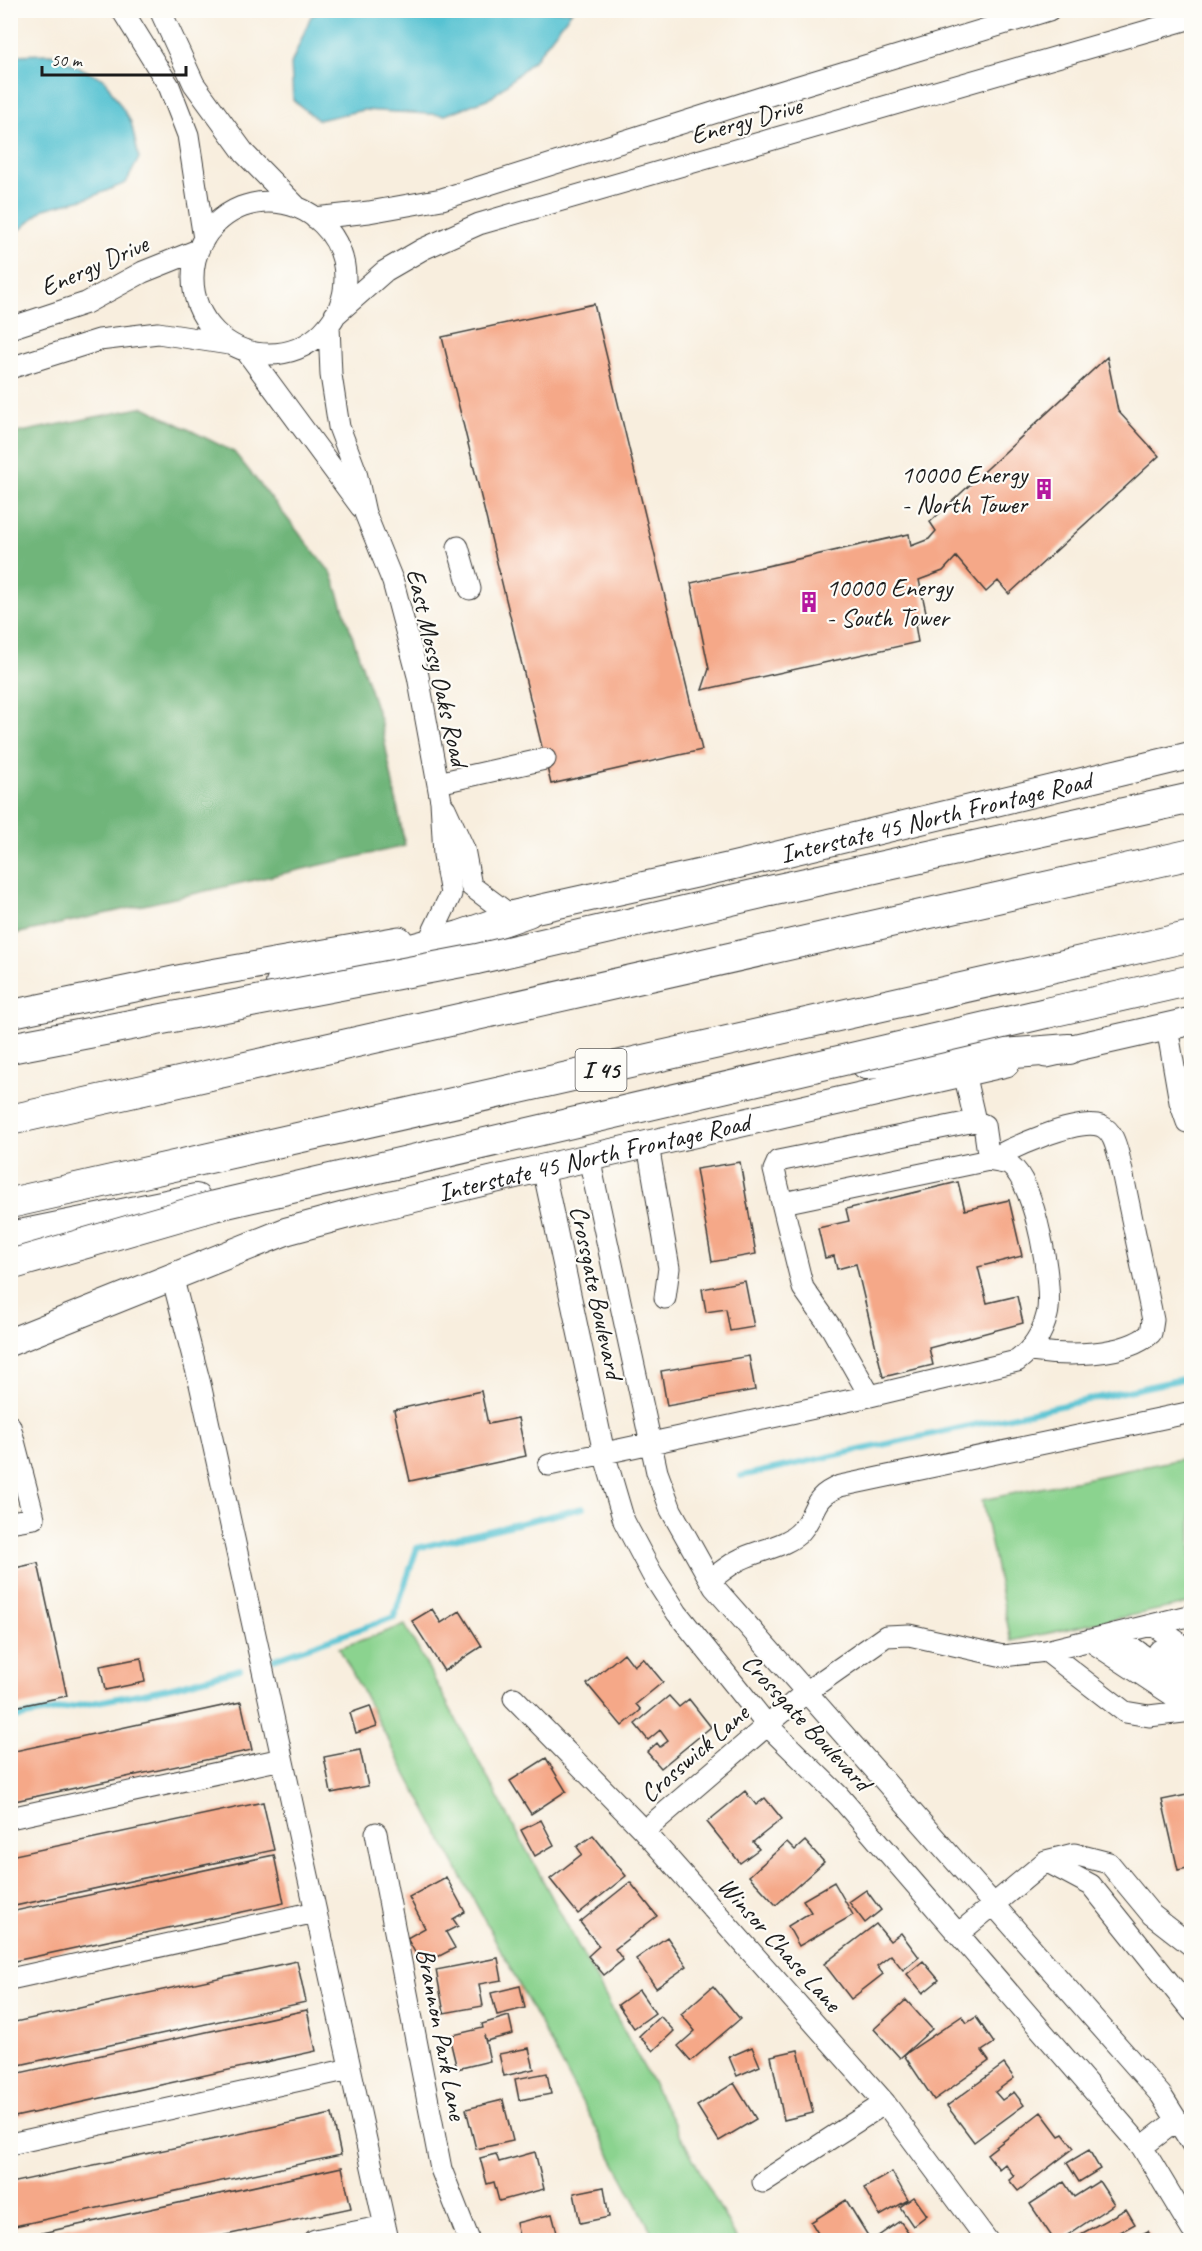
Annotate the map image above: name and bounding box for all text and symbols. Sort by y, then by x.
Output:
scale bar [42,39,186,77]
text: 50 m [51,49,84,71]
street label: Energy Drive [687,88,807,152]
street label: Energy Drive [35,227,154,304]
place label: 10000 Energy - North Tower [901,458,1029,521]
building icon: 10000 Energy - North Tower [1032,477,1056,501]
street label: East Mossy Oaks Road [399,565,477,773]
place label: 10000 Energy - South Tower [826,571,954,634]
building icon: 10000 Energy - South Tower [797,590,821,614]
street label: Interstate 45 North Frontage Road [777,763,1098,871]
road number: I 45 [576,1049,626,1091]
street label: Interstate 45 North Frontage Road [435,1105,757,1209]
street label: Crossgate Boulevard [562,1203,632,1385]
street label: Crossgate Boulevard [735,1647,881,1801]
street label: Crosswick Lane [633,1695,758,1810]
street label: Winsor Chase Lane [710,1870,850,2020]
street label: Brannon Park Lane [409,1945,475,2124]

